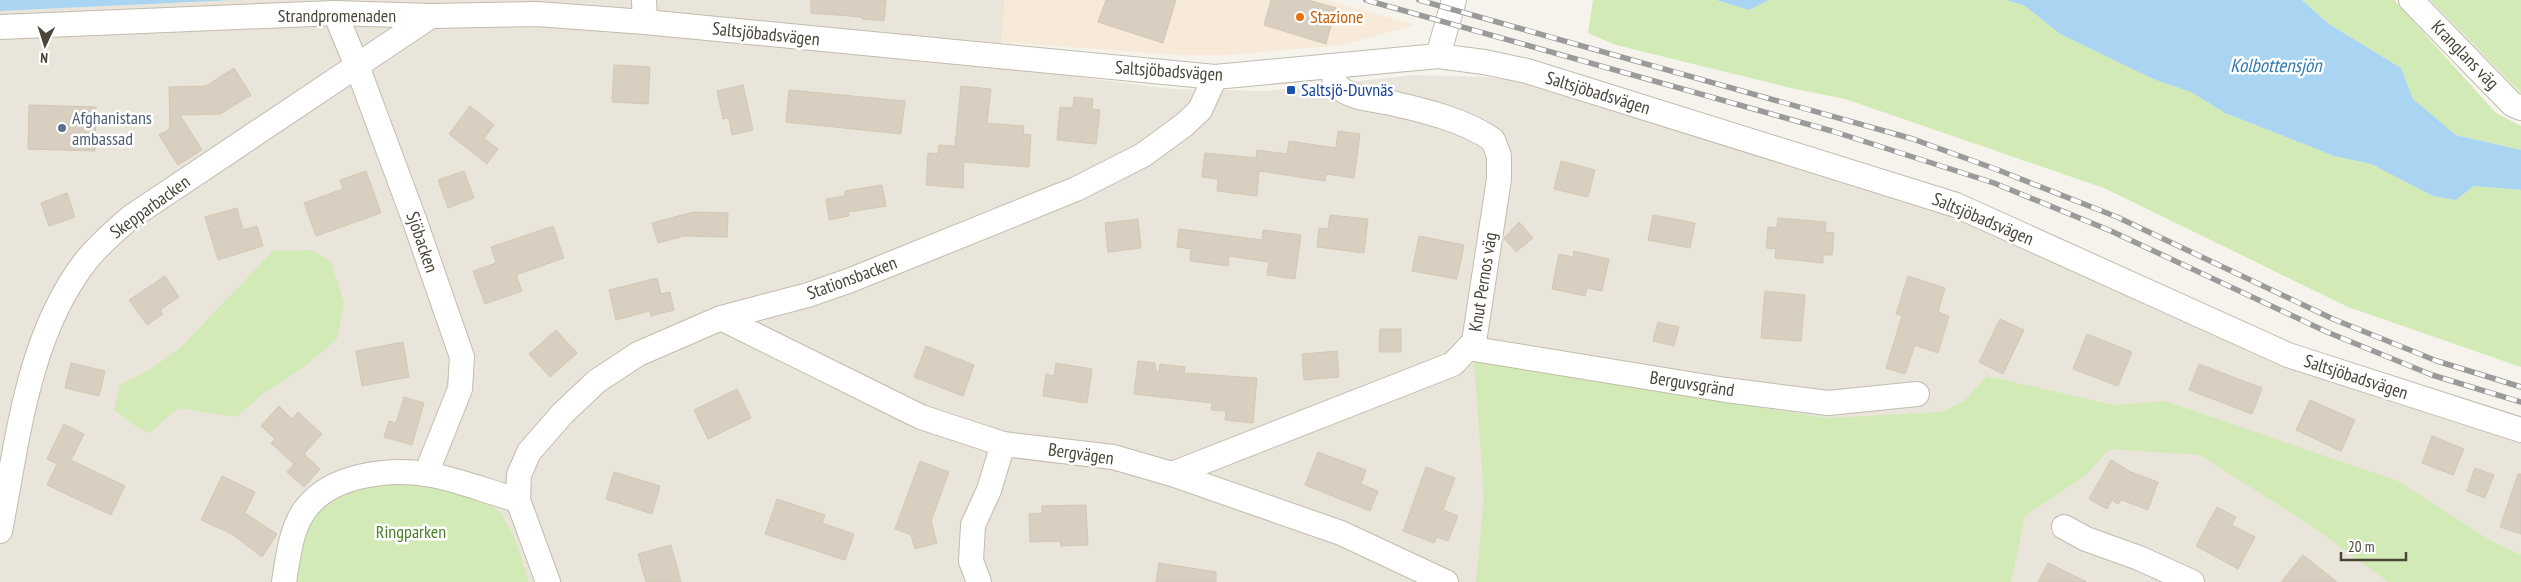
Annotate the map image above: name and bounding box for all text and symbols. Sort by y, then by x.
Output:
street label: Strandpromenaden [278,4,396,27]
place label: Stazione [1310,5,1363,28]
marker: Stazione [1294,11,1306,23]
street label: Kranglans väg [2427,15,2504,94]
street label: Saltsjöbadsvägen [711,16,821,51]
north arrow [20,20,70,70]
text: N [40,49,48,67]
water label: Kolbottensjön [2230,53,2323,77]
street label: Saltsjöbadsvägen [1114,55,1224,86]
street label: Saltsjöbadsvägen [1543,66,1653,119]
place label: Saltsjö-Duvnäs [1301,78,1393,101]
marker: Saltsjö-Duvnäs [1285,84,1297,96]
place label: Afghanistans ambassad [72,106,152,150]
marker: Afghanistans ambassad [56,122,68,134]
street label: Skepparbacken [105,170,194,243]
street label: Saltsjöbadsvägen [1929,187,2037,250]
street label: Sjöbacken [401,208,444,275]
street label: Knut Pernos väg [1463,231,1502,333]
street label: Stationsbacken [804,251,900,304]
street label: Saltsjöbadsvägen [2301,349,2411,404]
street label: Berguvsgränd [1648,365,1736,402]
street label: Bergvägen [1047,438,1115,469]
park label: Ringparken [376,520,446,543]
scale bar [2341,530,2406,562]
text: 20 m [2348,537,2374,556]

